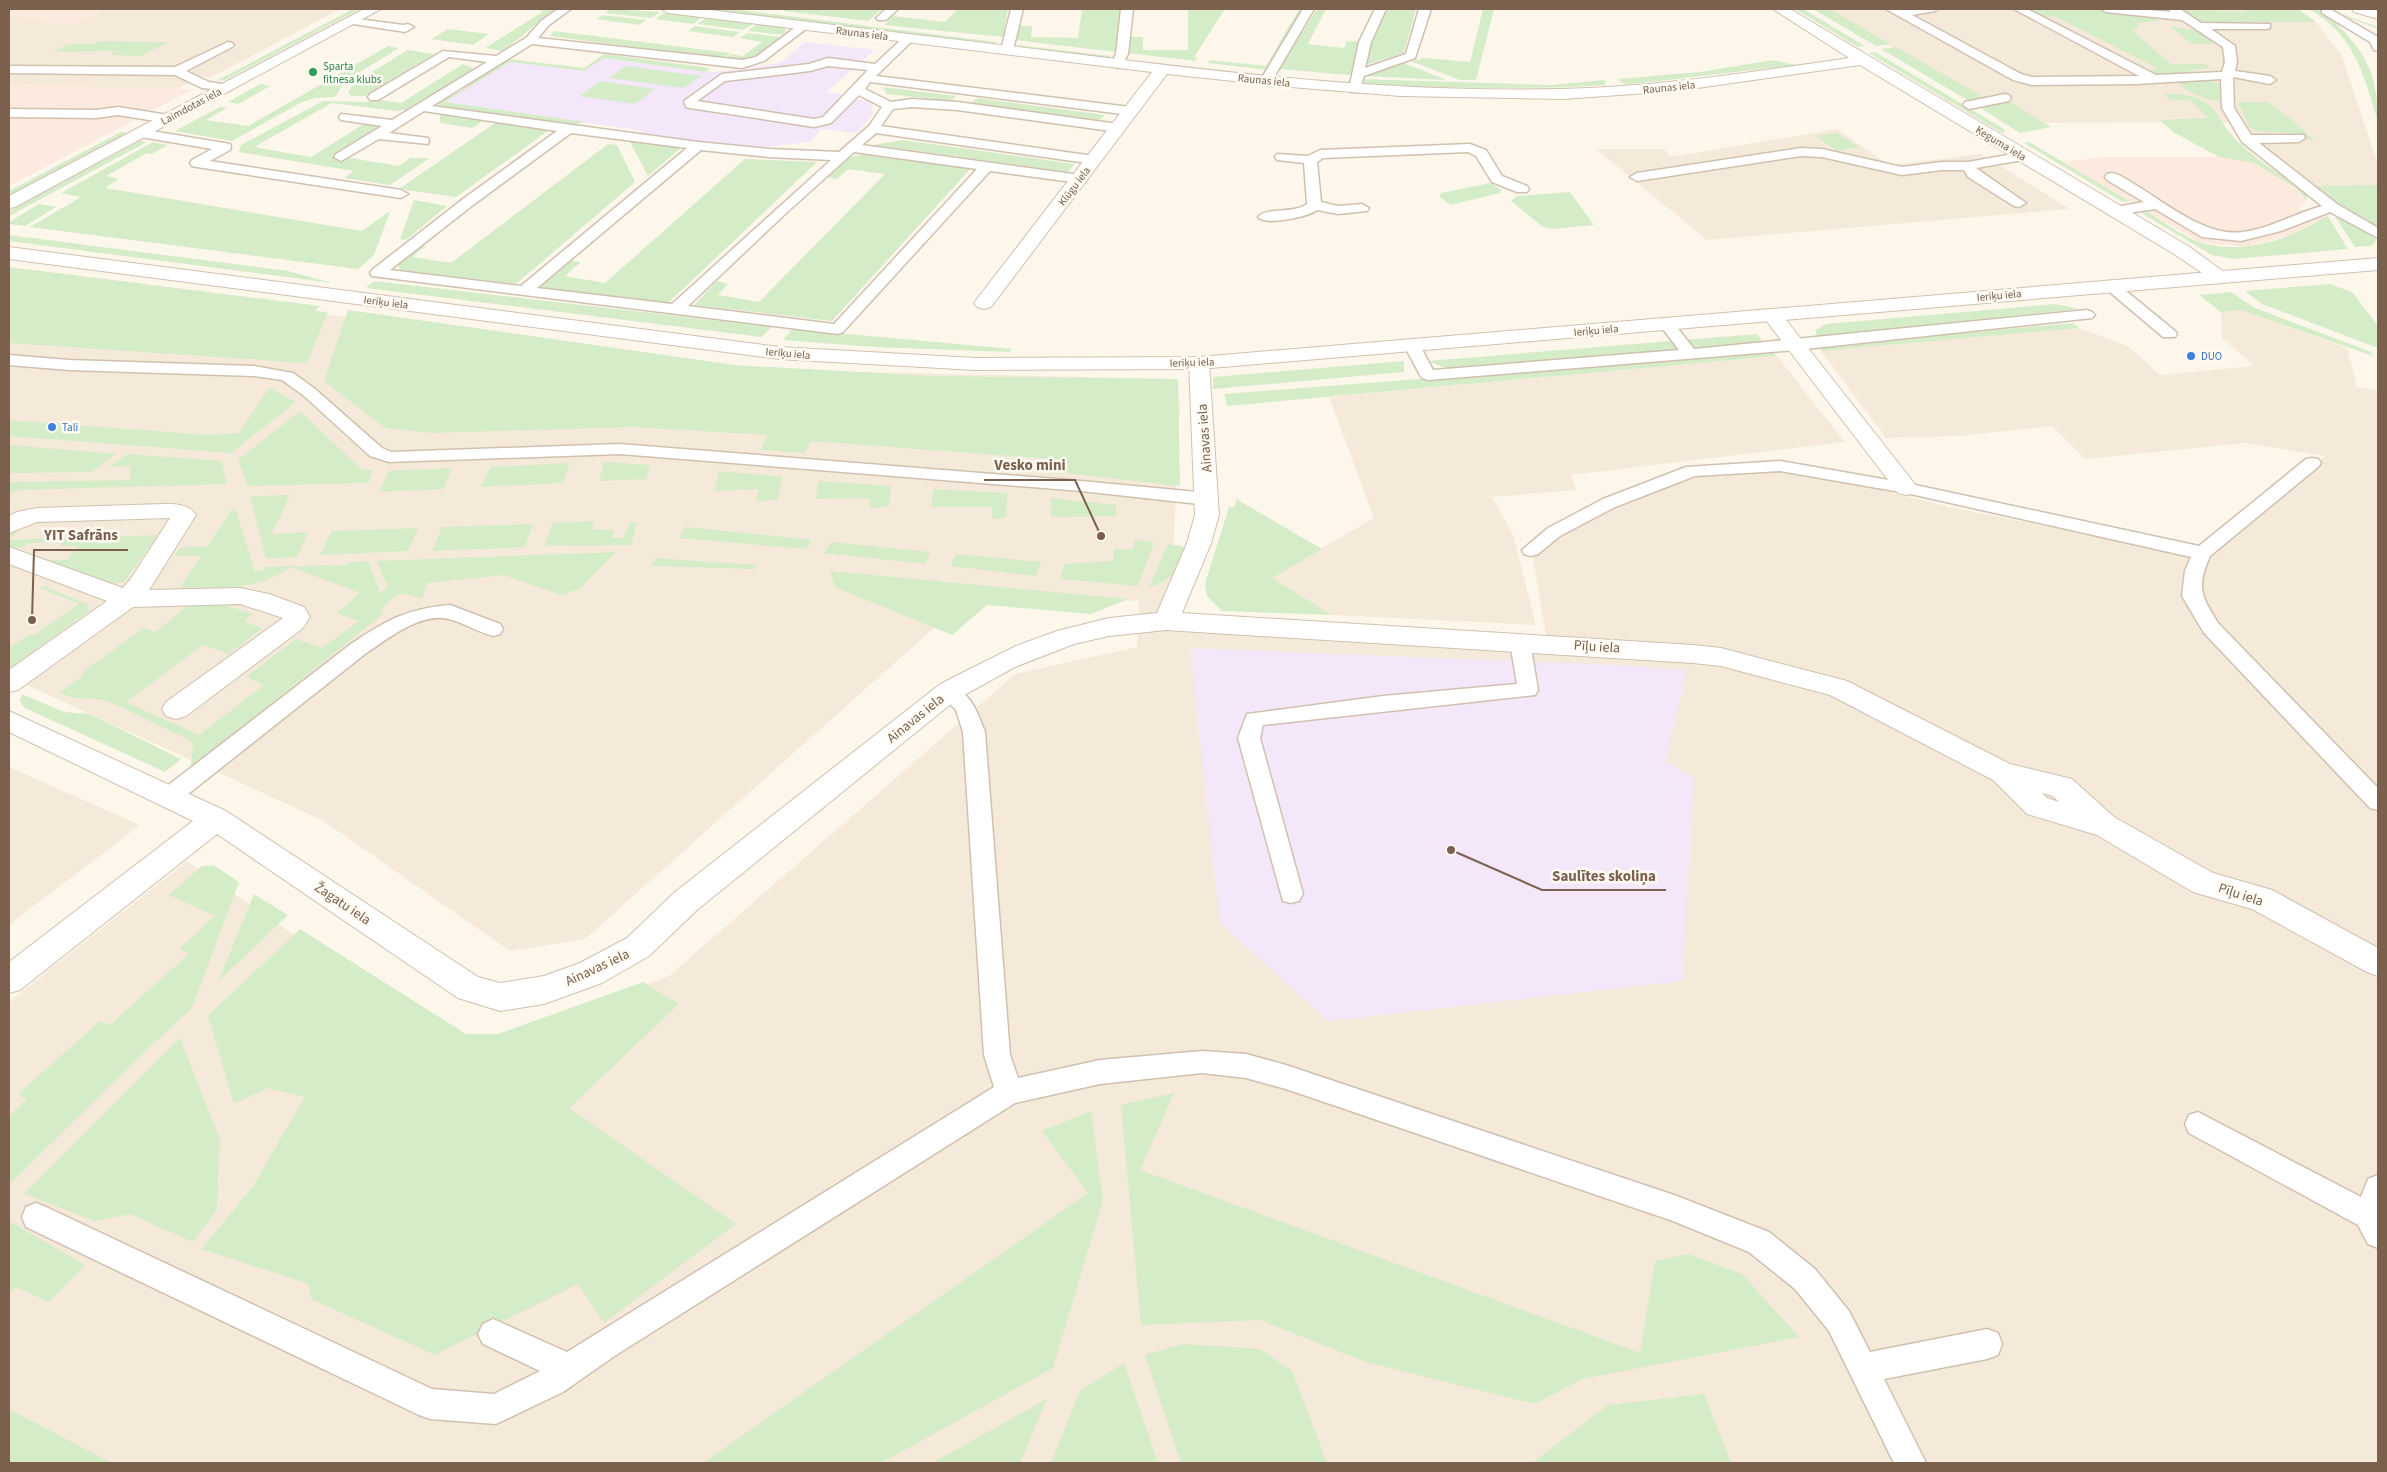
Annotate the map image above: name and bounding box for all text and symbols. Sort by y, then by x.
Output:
street label: Raunas iela [835,23,889,44]
place label: Sparta fitnesa klubs [323,59,382,87]
marker: Sparta fitnesa klubs [307,66,319,78]
street label: Raunas iela [1237,70,1291,91]
street label: Raunas iela [1642,77,1696,98]
street label: Laimdotas iela [158,84,224,129]
street label: Ķeguma iela [1973,122,2029,164]
street label: Klūgu iela [1055,164,1094,209]
street label: Ieriķu iela [1976,286,2022,305]
street label: Ieriķu iela [363,292,409,313]
street label: Ieriķu iela [1573,321,1619,340]
street label: Ieriķu iela [765,344,811,363]
place label: DUO [2201,349,2222,364]
marker: DUO [2185,350,2197,362]
street label: Ieriķu iela [1169,354,1215,371]
street label: Ainavas iela [1193,403,1217,473]
place label: Tali [62,420,78,435]
marker: Tali [46,421,58,433]
callout: Vesko mini [984,450,1075,480]
text: Vesko mini [993,455,1066,476]
callout: YIT Safrāns [34,520,128,550]
text: YIT Safrāns [43,525,118,546]
street label: Pīļu iela [1573,635,1621,659]
street label: Ainavas iela [883,689,949,748]
callout: Saulītes skoliņa [1542,860,1666,890]
text: Saulītes skoliņa [1552,866,1656,887]
street label: Žagatu iela [310,878,375,930]
street label: Pīļu iela [2216,878,2266,912]
street label: Ainavas iela [562,944,633,992]

